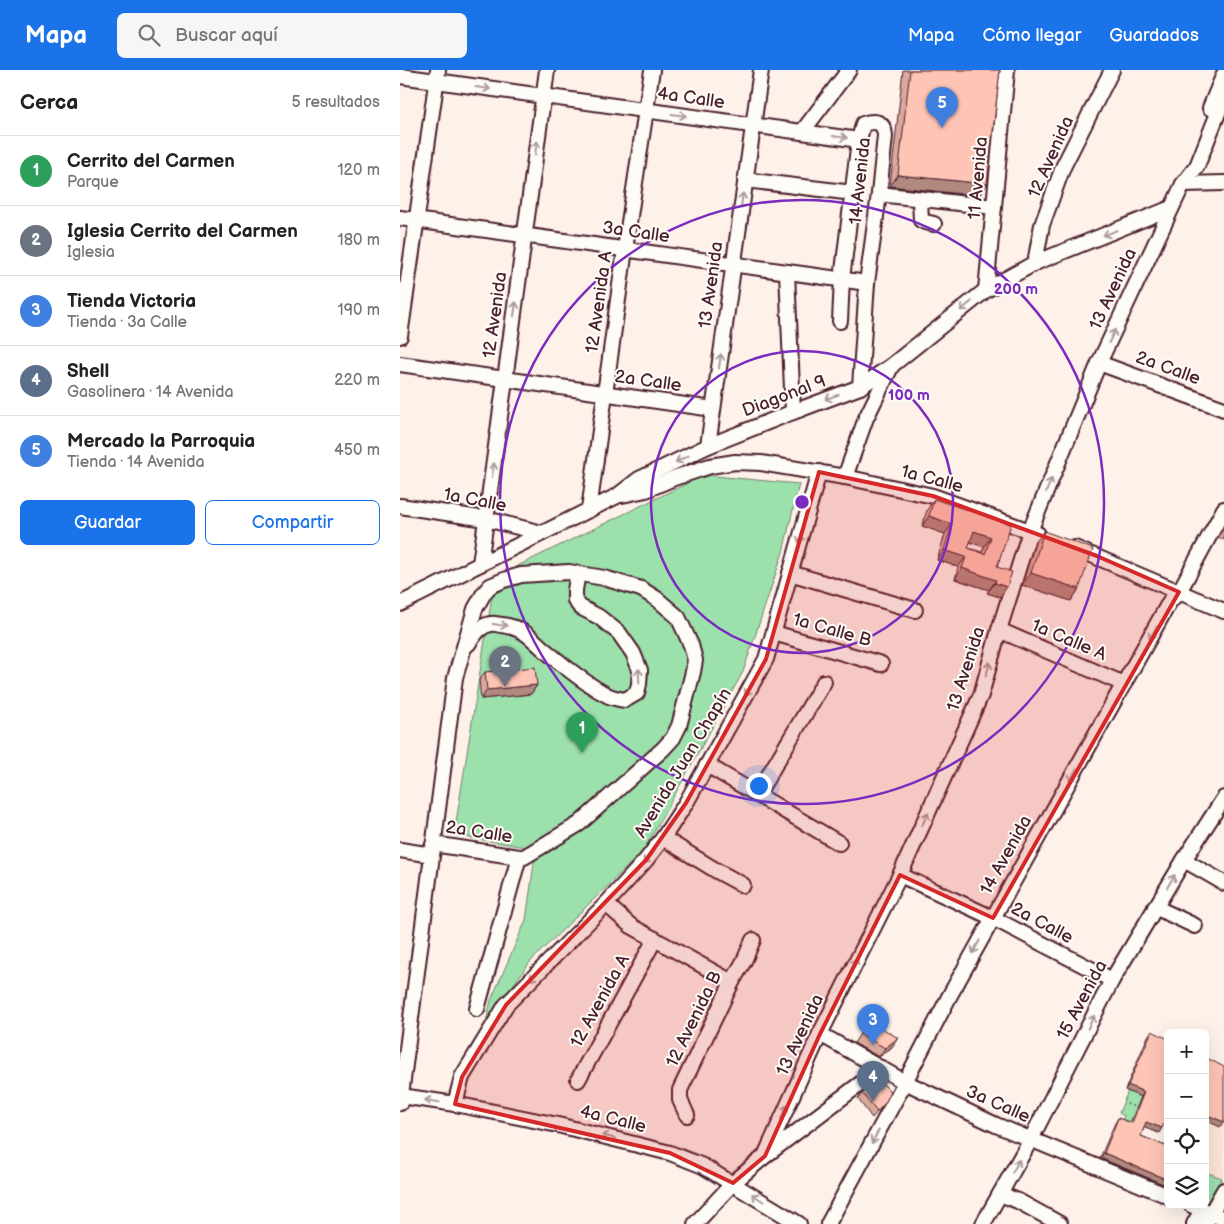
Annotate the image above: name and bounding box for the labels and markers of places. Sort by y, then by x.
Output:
pin: 5 [926,87,958,128]
centre of rings [793,493,811,511]
pin: 2 [489,646,521,687]
pin: 1 [566,712,598,753]
pin: 3 [857,1004,889,1045]
pin: 4 [857,1061,889,1102]

